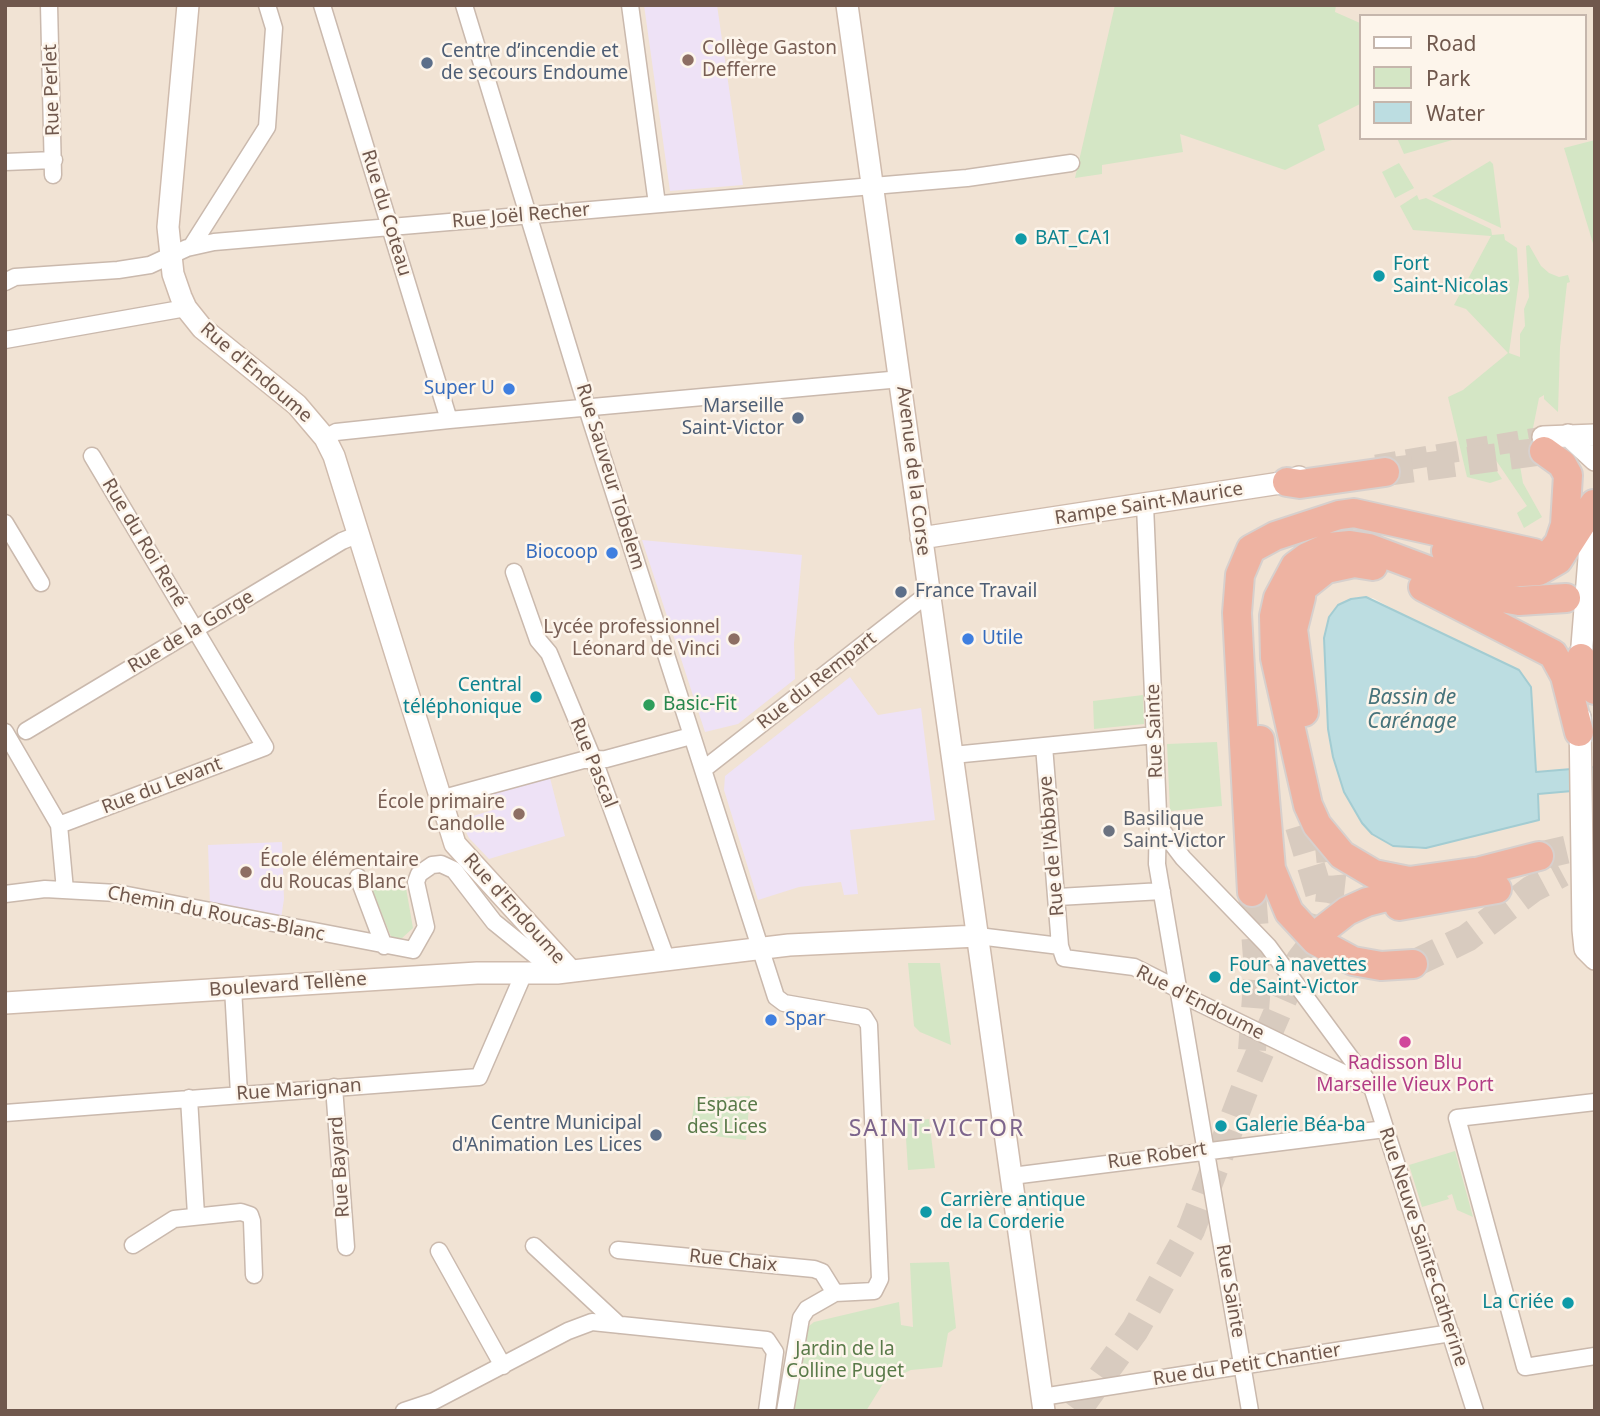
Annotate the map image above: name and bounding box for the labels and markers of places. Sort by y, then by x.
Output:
place label: Collège Gaston Defferre [702,38,837,82]
place label: Centre d’incendie et de secours Endoume [441,41,628,85]
marker: Collège Gaston Defferre [680,52,696,68]
marker: Centre d’incendie et de secours Endoume [419,55,435,71]
place label: BAT_CA1 [1035,228,1112,250]
marker: BAT_CA1 [1013,231,1029,247]
place label: Fort Saint-Nicolas [1393,254,1508,298]
marker: Fort Saint-Nicolas [1371,268,1387,284]
place label: Super U [424,378,495,400]
marker: Super U [501,381,517,397]
place label: Marseille Saint-Victor [682,396,784,440]
marker: Marseille Saint-Victor [790,410,806,426]
place label: Biocoop [525,542,598,564]
marker: Biocoop [604,545,620,561]
place label: France Travail [915,581,1037,603]
marker: France Travail [893,584,909,600]
place label: Lycée professionnel Léonard de Vinci [543,617,720,661]
place label: Utile [982,628,1023,650]
marker: Lycée professionnel Léonard de Vinci [726,631,742,647]
marker: Utile [960,631,976,647]
place label: Central téléphonique [403,675,522,719]
marker: Central téléphonique [528,689,544,705]
place label: Basic-Fit [663,694,737,716]
marker: Basic-Fit [641,697,657,713]
place label: École primaire Candolle [377,792,505,836]
marker: École primaire Candolle [511,806,527,822]
place label: Basilique Saint-Victor [1123,809,1225,853]
marker: Basilique Saint-Victor [1101,823,1117,839]
place label: École élémentaire du Roucas Blanc [260,850,419,894]
marker: École élémentaire du Roucas Blanc [238,864,254,880]
place label: Four à navettes de Saint-Victor [1229,955,1367,999]
marker: Four à navettes de Saint-Victor [1207,969,1223,985]
place label: Spar [785,1009,826,1031]
marker: Spar [763,1012,779,1028]
marker: Radisson Blu Marseille Vieux Port [1397,1034,1413,1050]
place label: Radisson Blu Marseille Vieux Port [1316,1053,1494,1097]
place label: Centre Municipal d'Animation Les Lices [452,1113,642,1157]
place label: Galerie Béa-ba [1235,1115,1366,1137]
marker: Galerie Béa-ba [1213,1118,1229,1134]
marker: Centre Municipal d'Animation Les Lices [648,1127,664,1143]
place label: Carrière antique de la Corderie [940,1190,1085,1234]
marker: Carrière antique de la Corderie [918,1204,934,1220]
place label: La Criée [1482,1292,1554,1314]
marker: La Criée [1560,1295,1576,1311]

